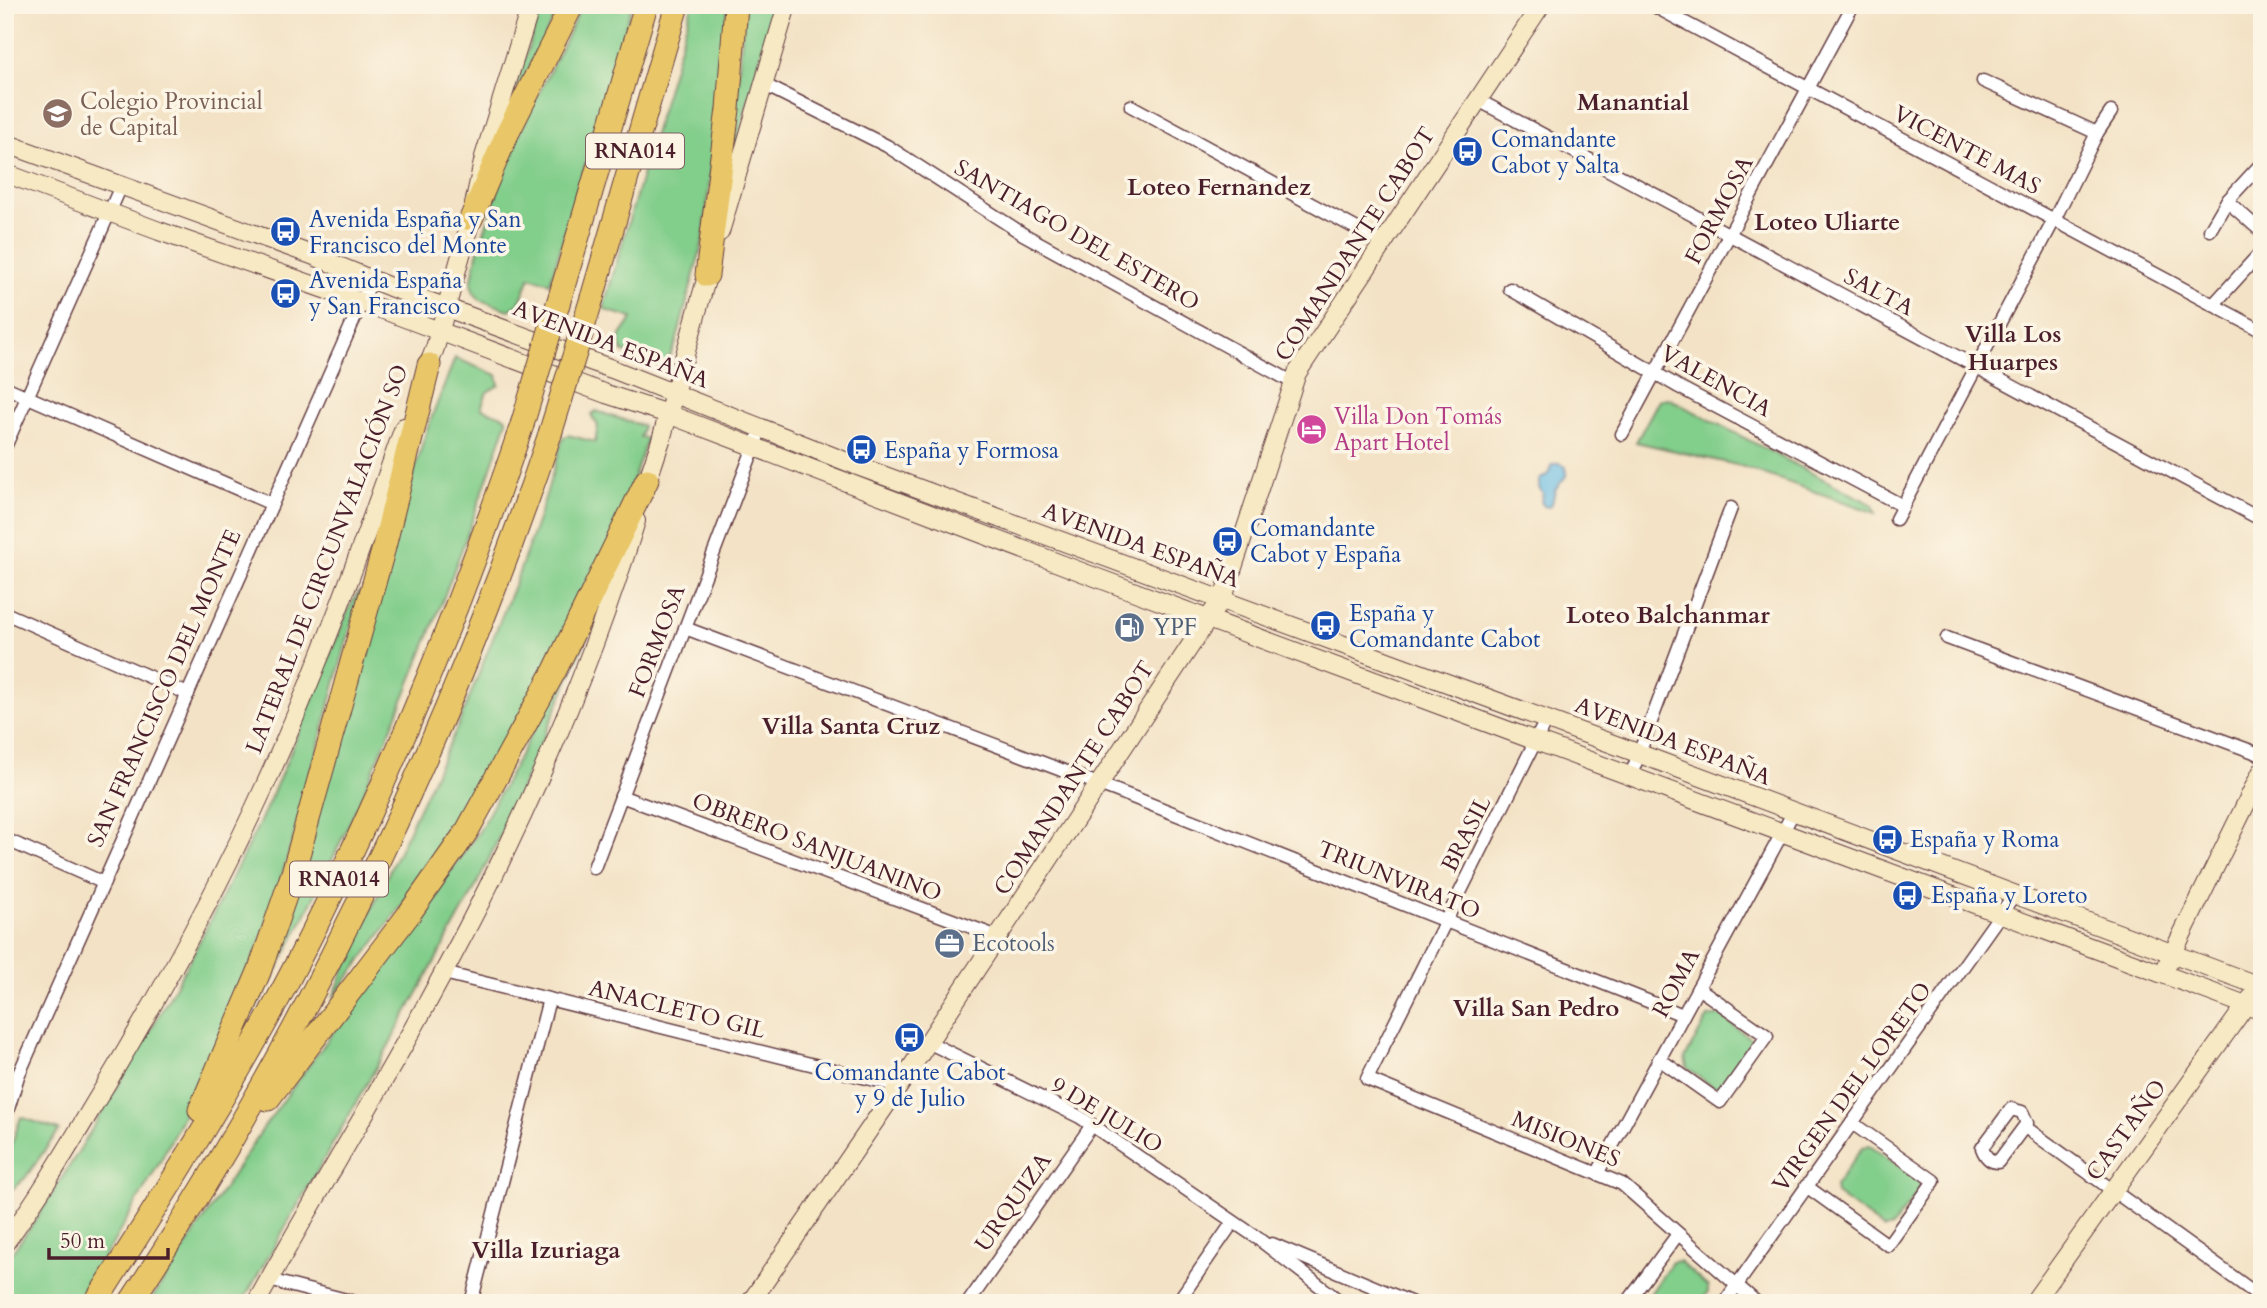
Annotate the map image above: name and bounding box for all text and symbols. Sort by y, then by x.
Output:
place label: Colegio Provincial de Capital [80,86,263,143]
district label: Manantial [1577,86,1689,119]
school or university icon: Colegio Provincial de Capital [40,97,74,131]
street label: VICENTE MAS [1888,98,2046,202]
street label: COMANDANTE CABOT [1268,121,1443,367]
place label: Comandante Cabot y Salta [1491,124,1620,181]
road number: RNA014 [586,134,684,168]
bus stop icon: Comandante Cabot y Salta [1451,135,1485,169]
street label: FORMOSA [1678,150,1761,270]
street label: SANTIAGO DEL ESTERO [949,152,1205,318]
district label: Loteo Fernandez [1127,171,1311,204]
place label: Avenida España y San Francisco del Monte [309,204,521,261]
district label: Loteo Uliarte [1754,206,1900,239]
bus stop icon: Avenida España y San Francisco del Monte [269,215,303,249]
street label: SALTA [1839,261,1920,324]
place label: Avenida España y San Francisco [308,265,462,322]
bus stop icon: Avenida España y San Francisco [269,276,303,310]
street label: AVENIDA ESPAÑA [508,291,715,396]
district label: Villa Los Huarpes [1965,318,2061,379]
street label: VALENCIA [1655,338,1778,425]
street label: LATERAL DE CIRCUNVALACIÓN SO [237,360,416,758]
place label: Villa Don Tomás Apart Hotel [1334,401,1502,458]
hotel icon: Villa Don Tomás Apart Hotel [1294,412,1328,446]
bus stop icon: España y Formosa [844,433,878,467]
place label: España y Formosa [884,435,1059,466]
street label: AVENIDA ESPAÑA [1038,494,1245,595]
place label: Comandante Cabot y España [1250,513,1401,570]
street label: SAN FRANCISCO DEL MONTE [80,524,248,852]
bus stop icon: Comandante Cabot y España [1210,524,1244,558]
street label: FORMOSA [621,580,693,702]
place label: España y Comandante Cabot [1349,598,1540,655]
district label: Loteo Balchanmar [1566,599,1770,632]
bus stop icon: España y Comandante Cabot [1309,609,1343,643]
fuel station icon: YPF [1113,610,1147,644]
place label: YPF [1153,612,1197,643]
street label: COMANDANTE CABOT [987,655,1162,901]
street label: AVENIDA ESPAÑA [1570,688,1777,793]
district label: Villa Santa Cruz [762,710,941,743]
street label: OBRERO SANJUANINO [688,785,946,909]
street label: BRASIL [1434,791,1498,877]
bus stop icon: España y Roma [1870,822,1904,856]
place label: España y Roma [1910,824,2059,855]
street label: TRIUNVIRATO [1313,833,1485,927]
road number: RNA014 [290,862,388,896]
bus stop icon: España y Loreto [1891,878,1925,912]
place label: España y Loreto [1931,880,2087,911]
office icon: Ecotools [932,926,966,960]
place label: Ecotools [972,928,1055,959]
street label: ROMA [1645,943,1707,1023]
street label: ANACLETO GIL [585,972,769,1046]
street label: VIRGEN DEL LORETO [1765,976,1939,1198]
district label: Villa San Pedro [1453,992,1619,1025]
bus stop icon: Comandante Cabot y 9 de Julio [893,1021,927,1055]
place label: Comandante Cabot y 9 de Julio [814,1057,1006,1114]
street label: 9 DE JULIO [1045,1069,1169,1161]
street label: CASTAÑO [2078,1072,2173,1187]
street label: MISIONES [1507,1103,1625,1175]
street label: URQUIZA [968,1146,1059,1258]
scale bar [49,1217,168,1261]
text: 50 m [60,1227,105,1256]
district label: Villa Izuriaga [472,1234,621,1267]

